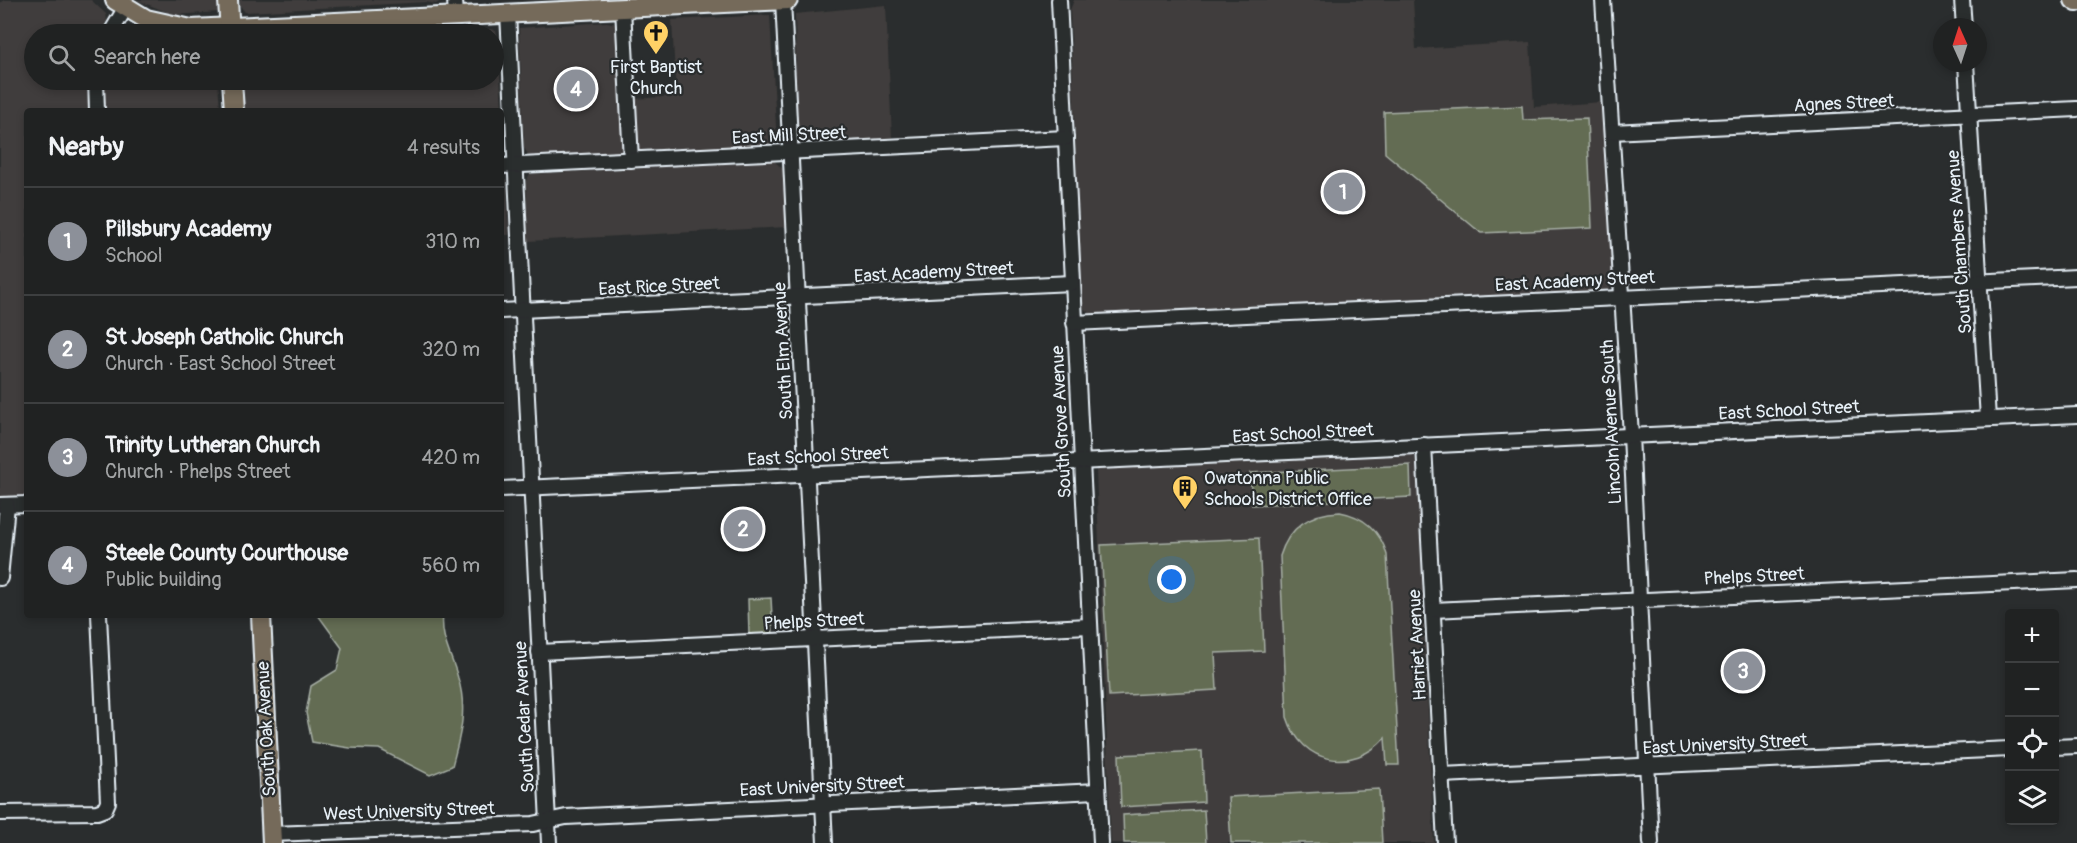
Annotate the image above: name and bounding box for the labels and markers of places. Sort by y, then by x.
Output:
church icon: First Baptist Church [641,18,671,56]
place label: First Baptist Church [610,56,703,100]
pin: 4 [556,66,596,112]
pin: 1 [1324,170,1362,214]
place label: Owatonna Public Schools District Office [1204,467,1372,511]
building icon: Owatonna Public Schools District Office [1170,473,1200,511]
pin: 2 [724,506,762,552]
pin: 3 [1724,648,1762,694]

